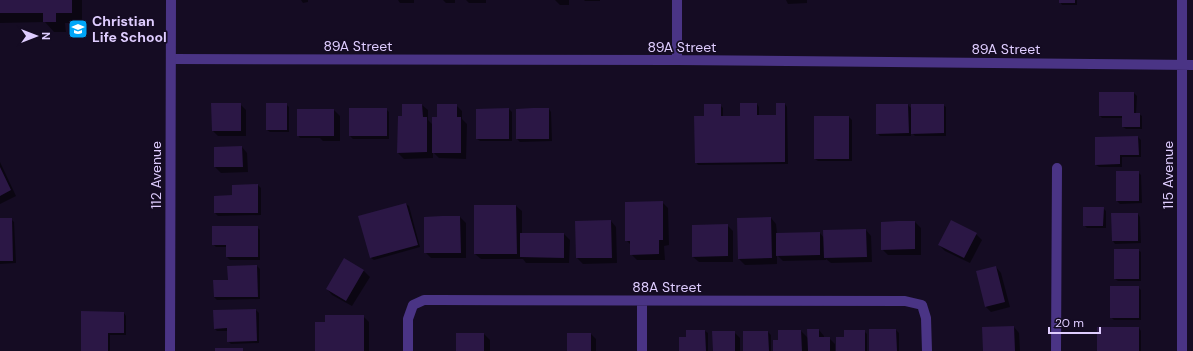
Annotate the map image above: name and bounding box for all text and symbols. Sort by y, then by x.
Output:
place label: Christian Life School [92,12,167,46]
north arrow [16,16,56,56]
school or university icon: Christian Life School [67,18,89,40]
text: N [39,32,53,40]
street label: 89A Street [324,37,392,55]
street label: 89A Street [648,38,716,56]
street label: 89A Street [972,40,1040,58]
street label: 112 Avenue [147,141,165,209]
street label: 115 Avenue [1159,141,1177,209]
street label: 88A Street [632,278,702,296]
scale bar [1049,309,1100,335]
text: 20 m [1055,315,1084,331]

